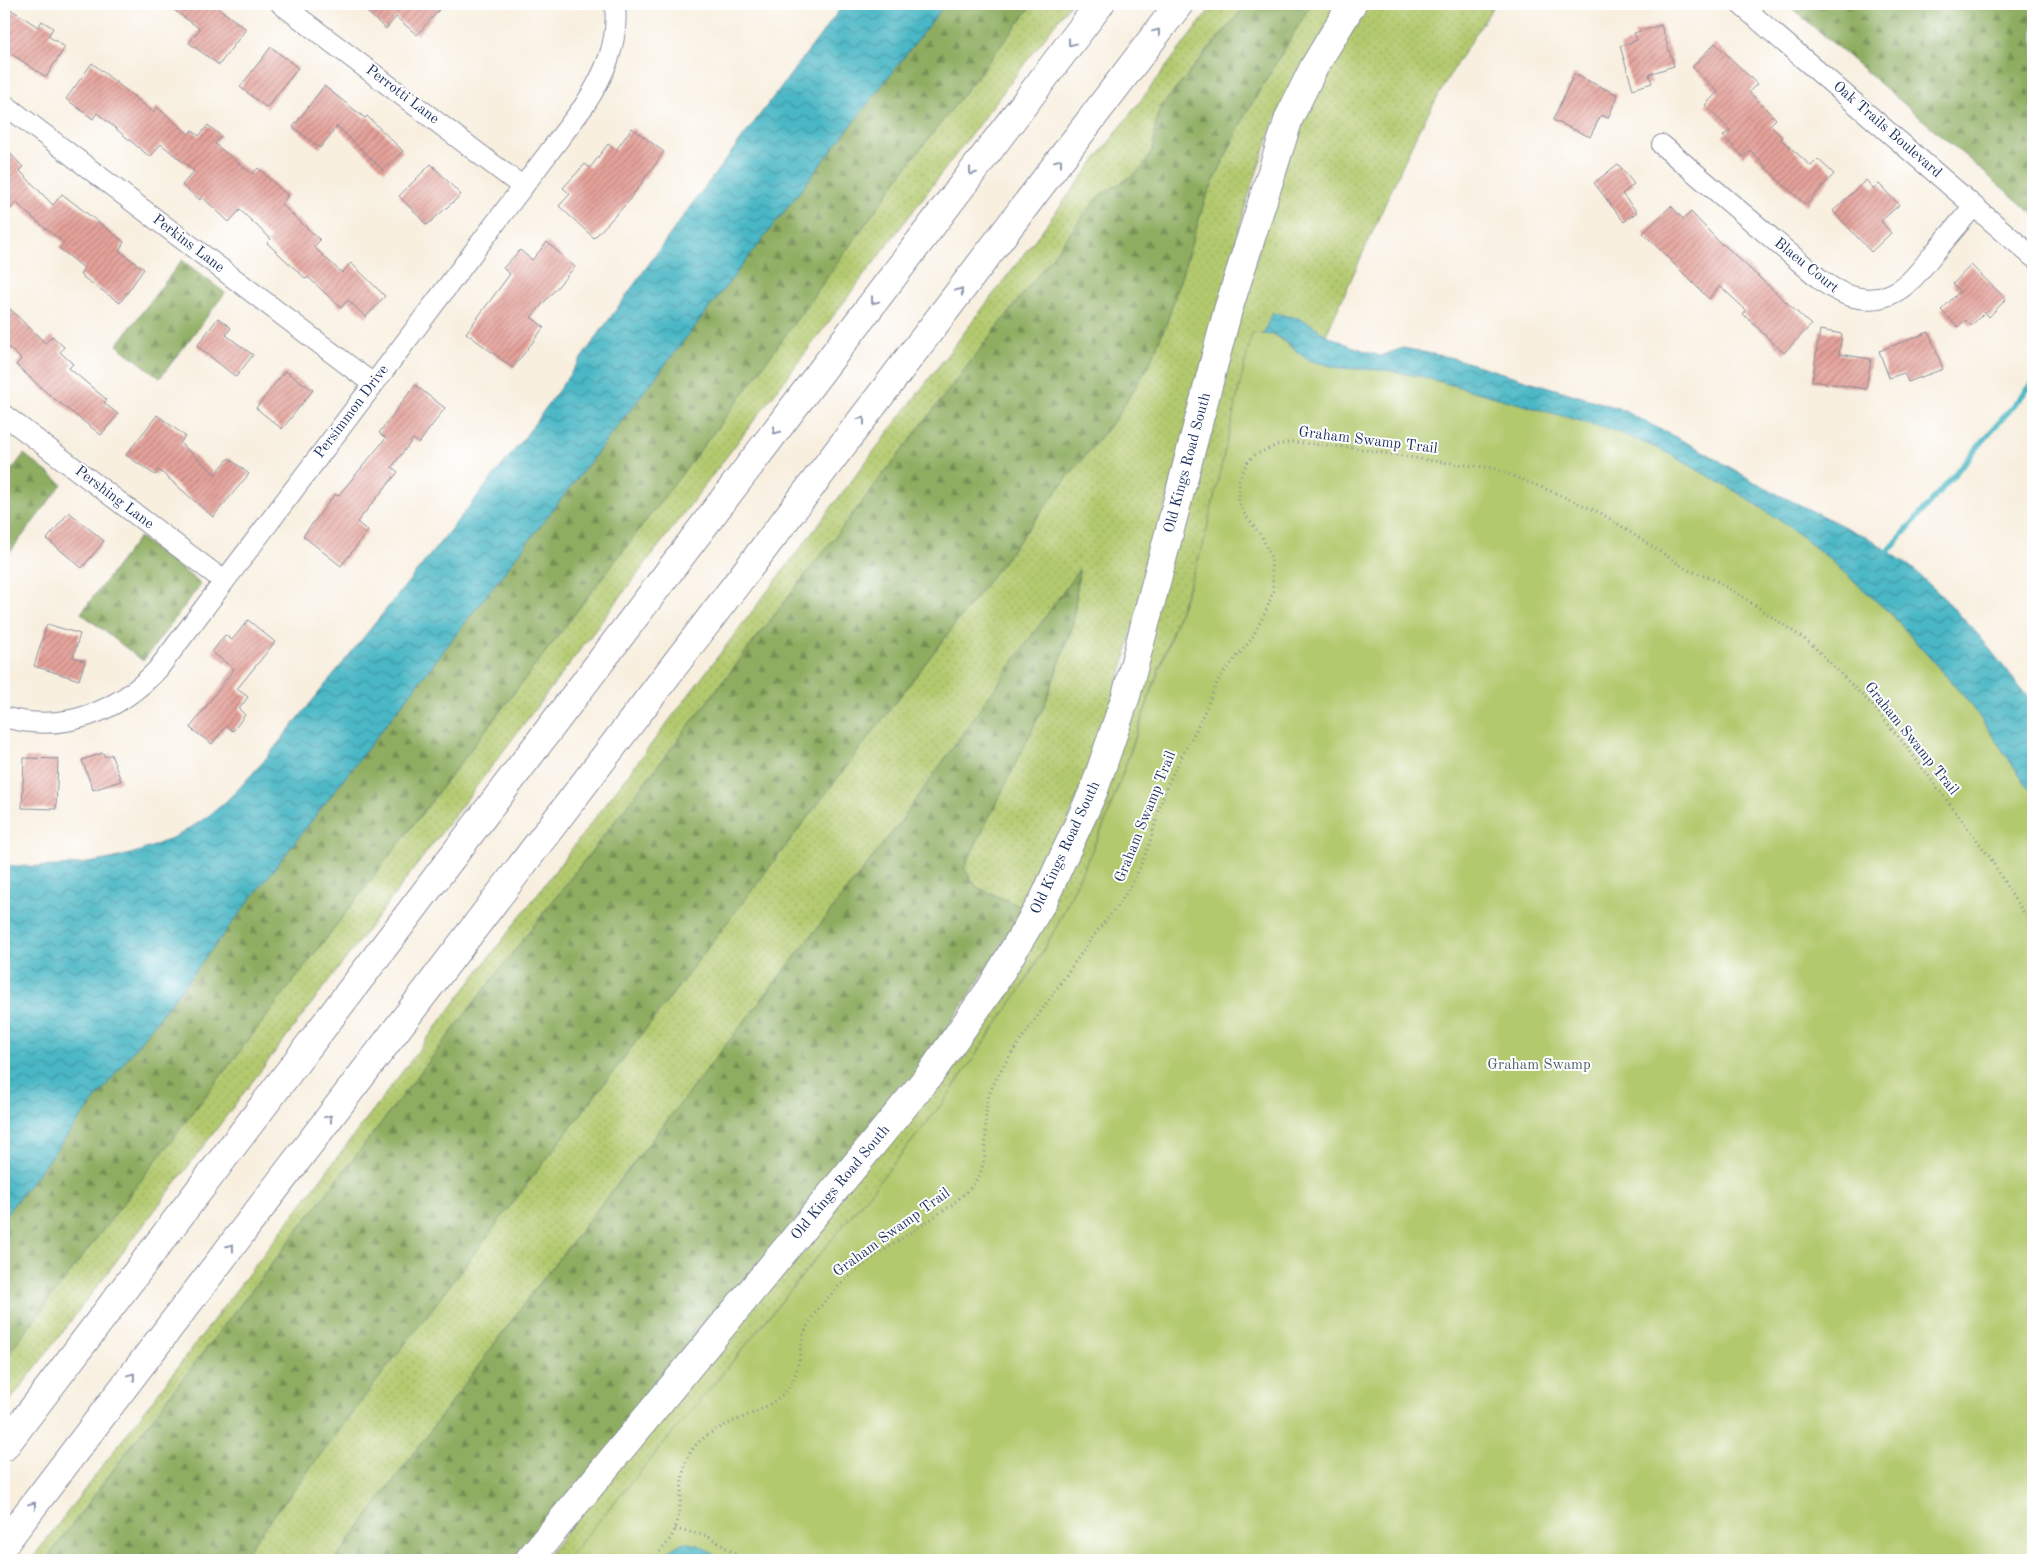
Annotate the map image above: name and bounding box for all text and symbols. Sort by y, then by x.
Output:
one-way arrow [1151,28,1160,38]
one-way arrow [1068,37,1076,46]
street label: Perrotti Lane [363,63,441,127]
street label: Oak Trails Boulevard [1830,79,1944,181]
one-way arrow [1053,158,1062,167]
one-way arrow [970,166,978,175]
street label: Perkins Lane [149,212,227,276]
street label: Blaeu Court [1771,236,1841,296]
one-way arrow [955,288,963,297]
one-way arrow [871,295,880,305]
street label: Persimmon Drive [312,362,392,461]
street label: Old Kings Road South [1162,391,1214,535]
one-way arrow [856,416,865,426]
one-way arrow [773,425,781,434]
street label: Graham Swamp Trail [1298,425,1438,457]
street label: Pershing Lane [72,464,156,532]
street label: Graham Swamp Trail [1861,680,1961,798]
street label: Graham Swamp Trail [1113,749,1179,885]
street label: Old Kings Road South [1029,779,1103,917]
park label: Graham Swamp [1487,1058,1591,1073]
one-way arrow [324,1115,332,1124]
street label: Old Kings Road South [789,1123,893,1243]
street label: Graham Swamp Trail [831,1186,953,1280]
one-way arrow [225,1244,233,1253]
one-way arrow [126,1372,135,1382]
one-way arrow [28,1502,36,1511]

